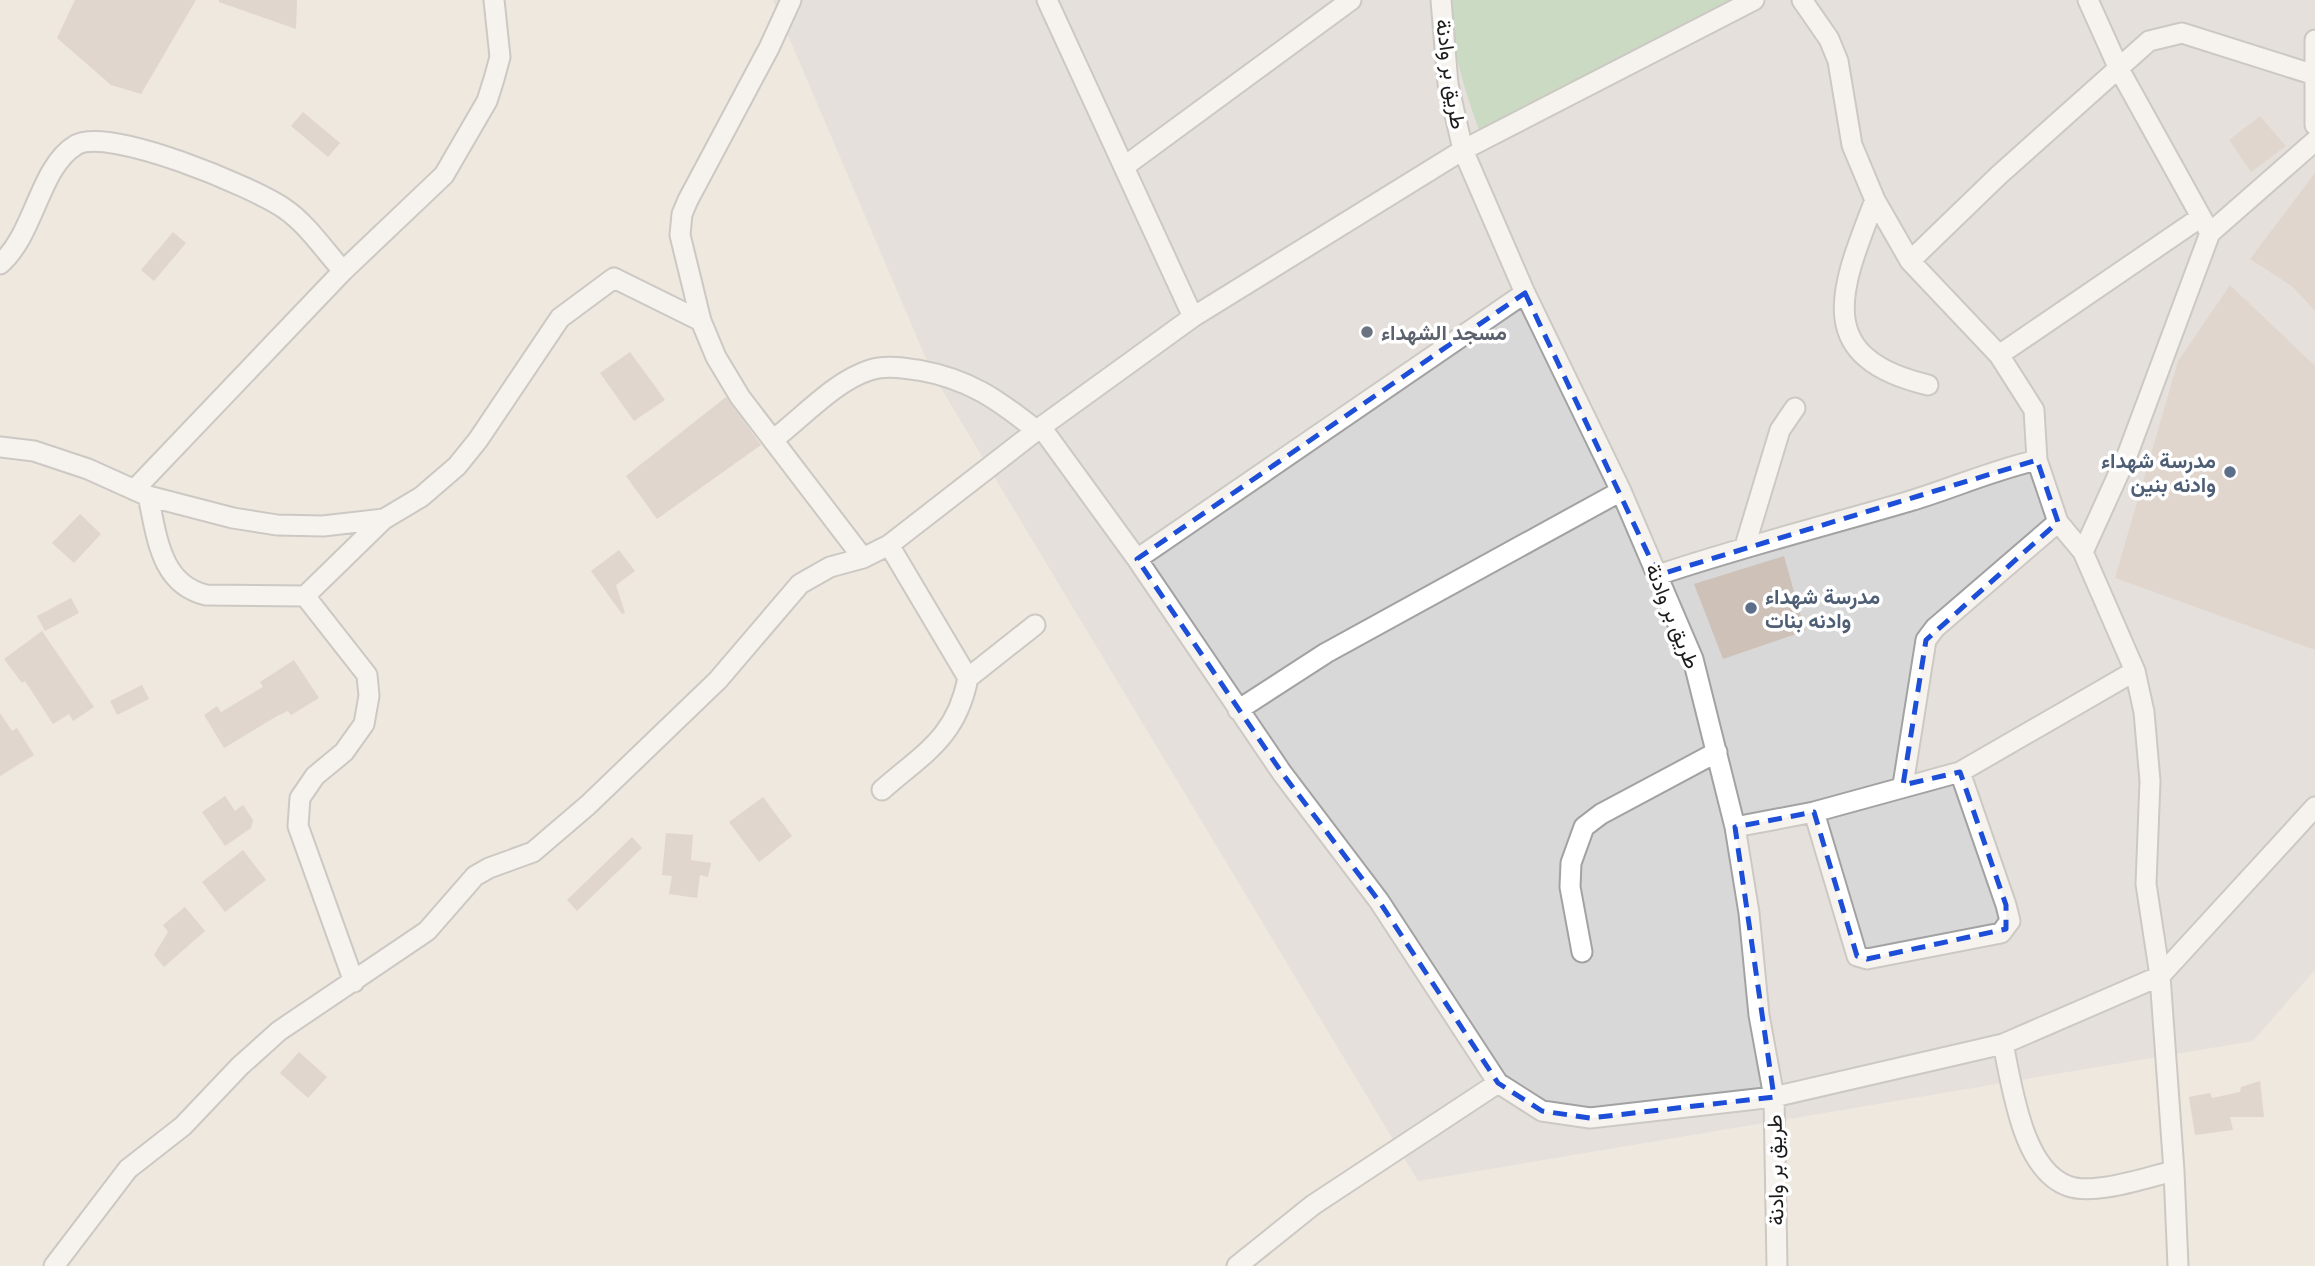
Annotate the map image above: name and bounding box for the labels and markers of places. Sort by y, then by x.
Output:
place label: مسجد الشهداء [1381,319,1507,346]
marker: مسجد الشهداء [1359,324,1375,340]
place label: مدرسة شهداء وادنه بنين [2101,447,2216,498]
marker: مدرسة شهداء وادنه بنين [2222,464,2238,480]
place label: مدرسة شهداء وادنه بنات [1765,583,1880,634]
marker: مدرسة شهداء وادنه بنات [1743,600,1759,616]

